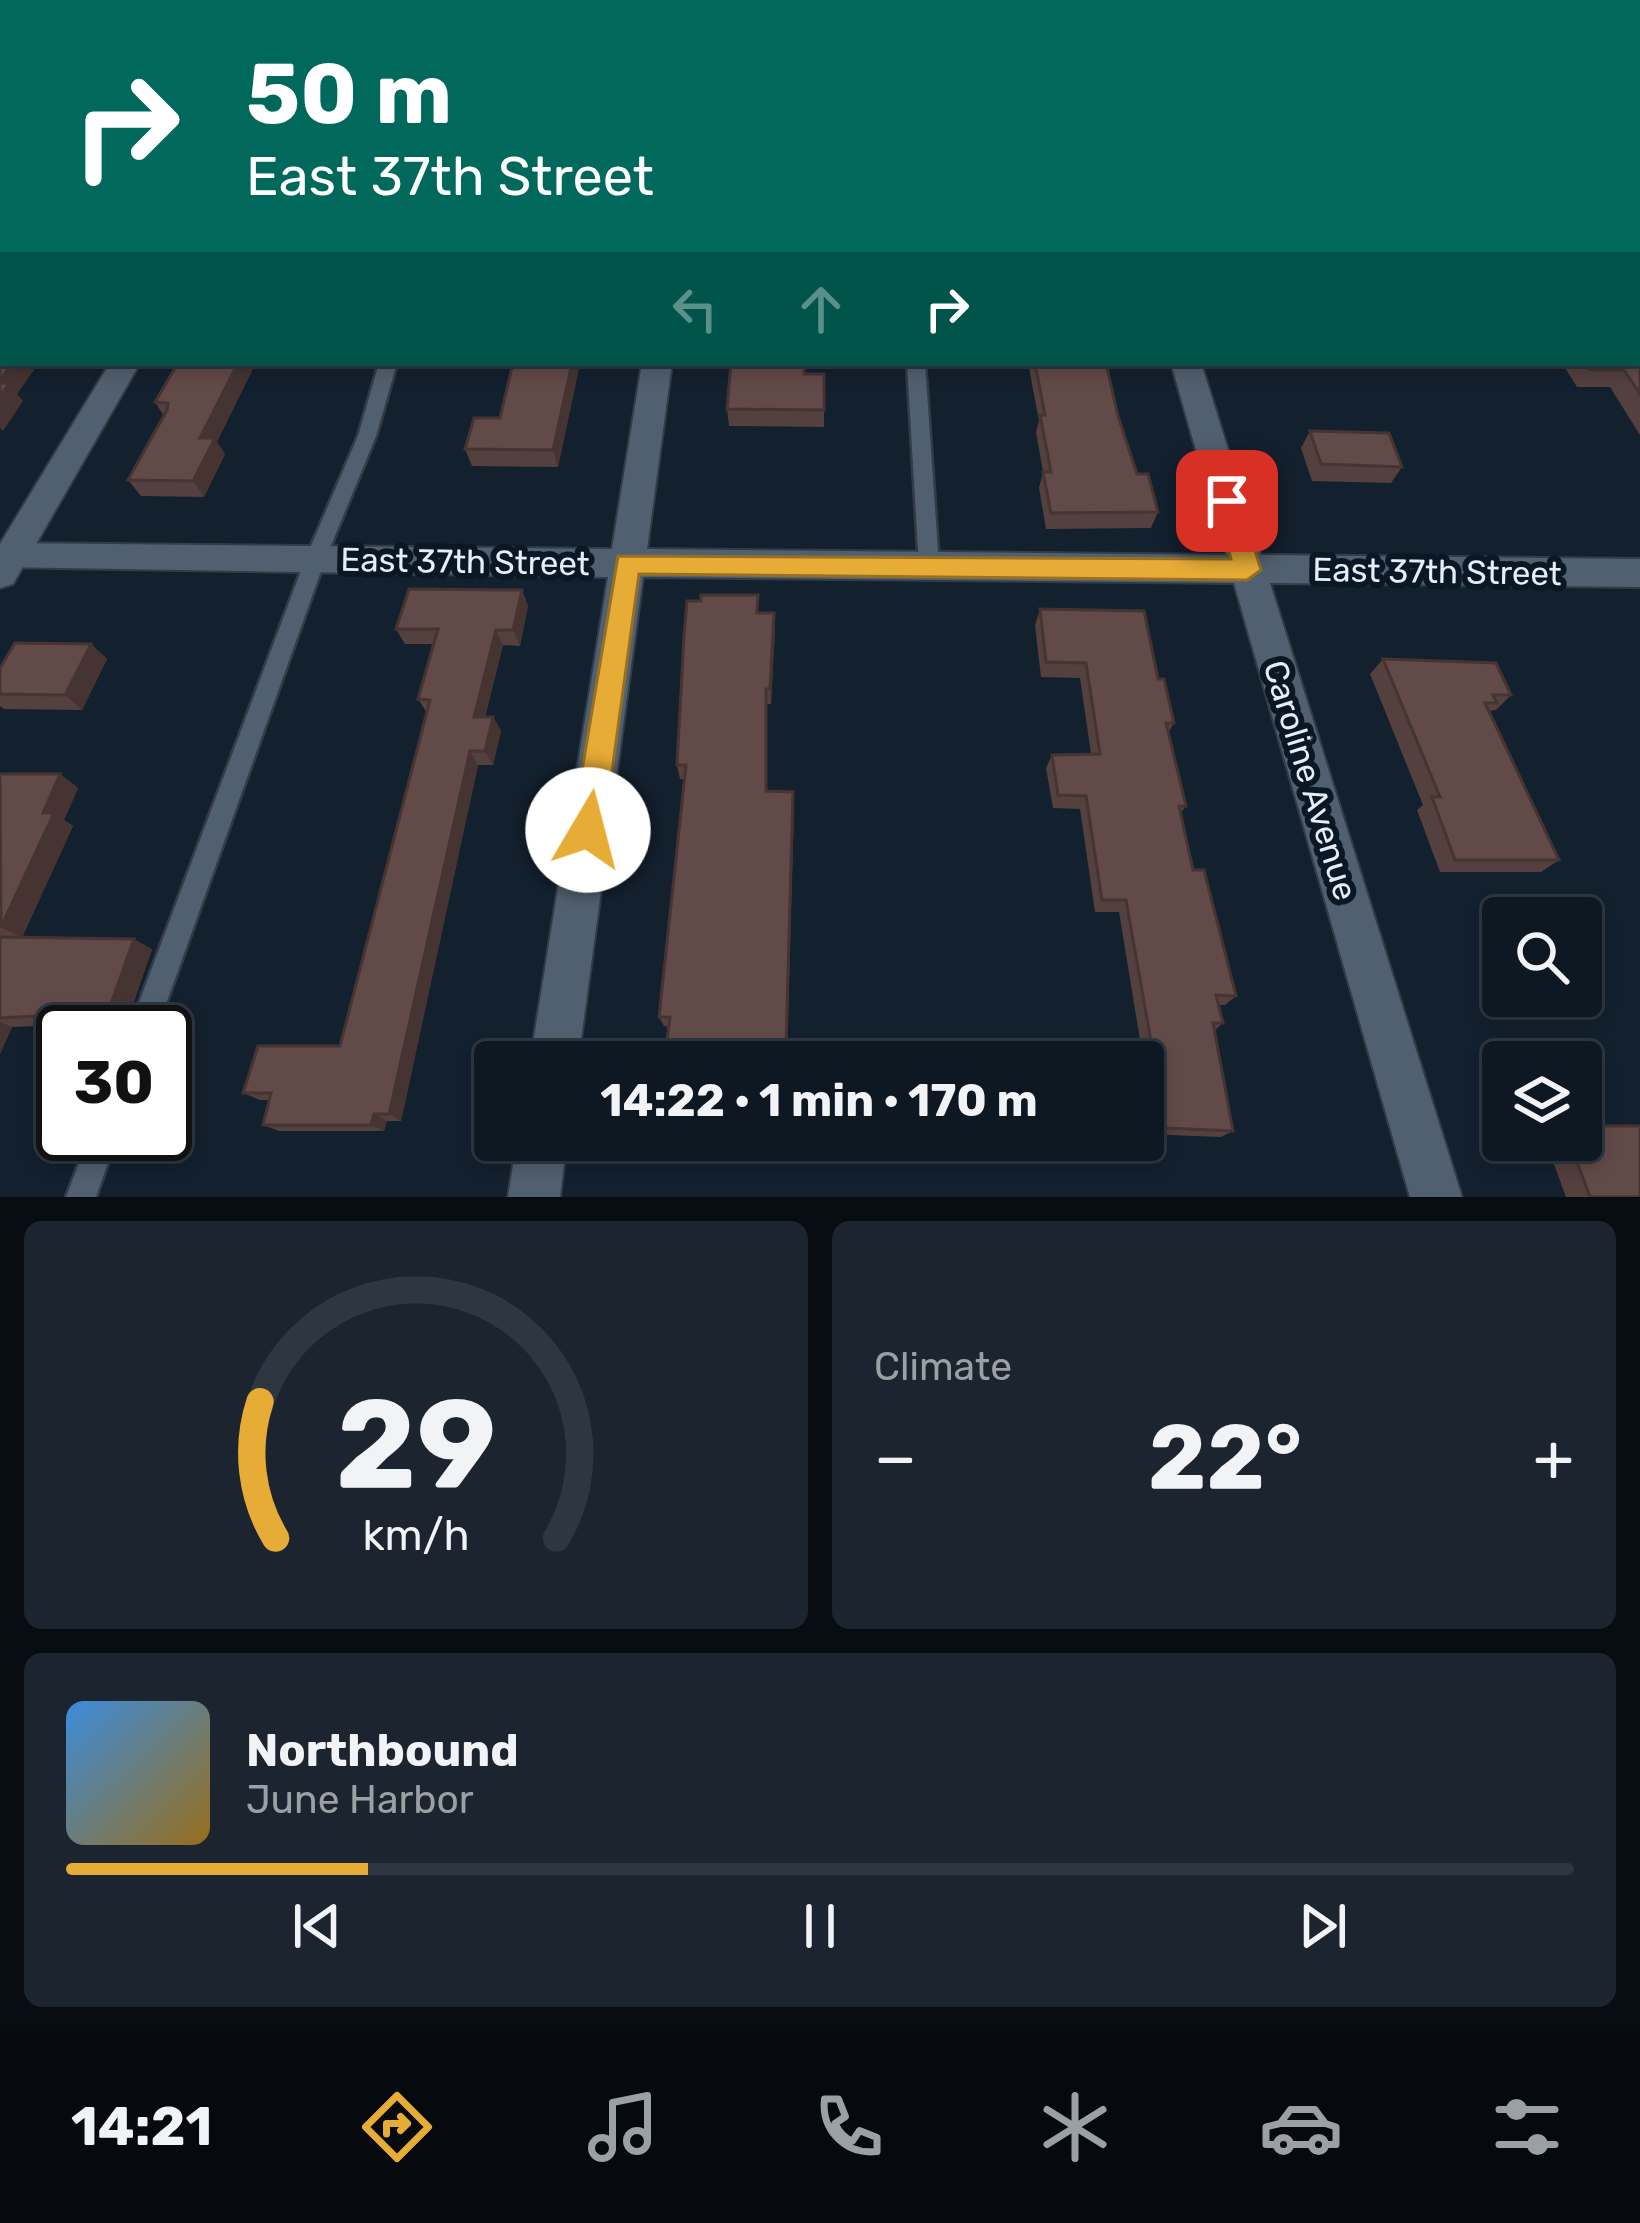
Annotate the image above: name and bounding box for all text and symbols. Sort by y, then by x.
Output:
text: 50 m [246,44,452,144]
icon: right [48,48,204,204]
text: East 37th Street [246,145,654,209]
icon: left [662,276,728,342]
icon: ahead [788,276,854,342]
icon: right [914,276,980,342]
pin [1176,450,1278,552]
icon: arrive [1194,468,1260,534]
street label: East 37th Street [340,540,590,583]
street label: East 37th Street [1312,550,1562,593]
street label: Caroline Avenue [1256,656,1366,905]
position arrow [525,767,651,893]
map controls [1482,897,1602,1161]
button: search [1482,897,1602,1017]
speed limit sign: 30 [36,1005,192,1161]
button: layers [1482,1041,1602,1161]
text: 14:22 · 1 min · 170 m [600,1074,1038,1127]
text: Climate [874,1344,1012,1390]
text: 29 [335,1370,497,1518]
text: 22° [1148,1404,1302,1511]
text: − [874,1418,917,1497]
text: + [1533,1418,1574,1497]
text: km/h [362,1510,470,1561]
text: Northbound [246,1724,519,1777]
text: June Harbor [246,1777,474,1823]
icon: previous [284,1893,350,1959]
icon: pause [787,1893,853,1959]
icon: next [1290,1893,1356,1959]
icon: directions [355,2085,439,2169]
icon: music [581,2085,665,2169]
icon: phone [807,2085,891,2169]
icon: climate [1033,2085,1117,2169]
icon: car [1259,2085,1343,2169]
icon: filters [1485,2085,1569,2169]
text: 14:21 [71,2095,212,2159]

